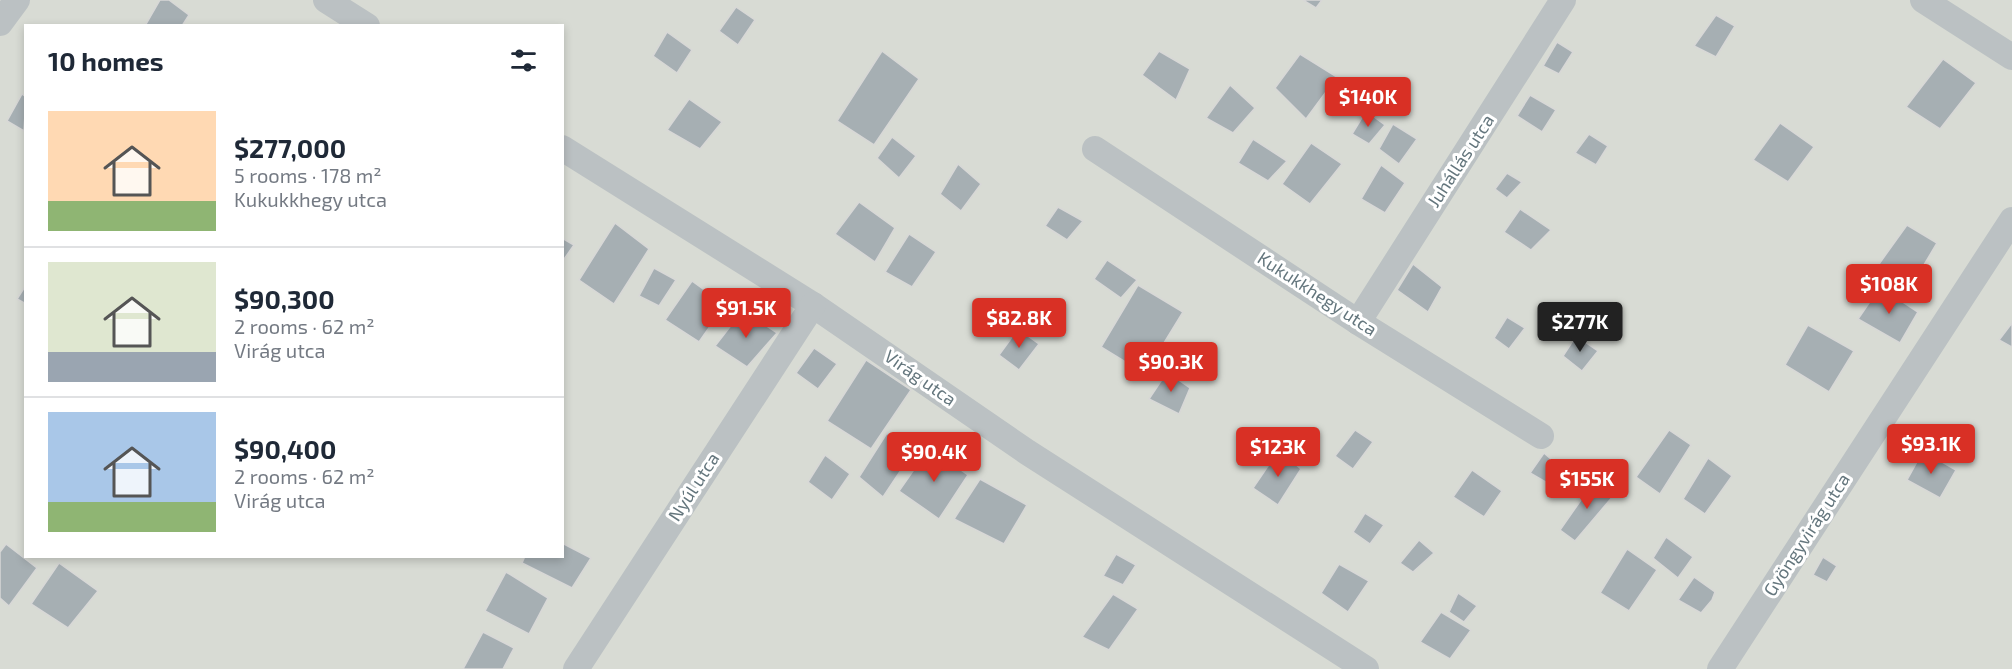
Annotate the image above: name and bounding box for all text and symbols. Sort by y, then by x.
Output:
icon: filters [507,44,540,77]
text: 10 homes [48,45,164,76]
pin: $140K [1326,77,1410,128]
text: $140K [1339,84,1397,108]
street label: Juhállás utca [1422,110,1498,211]
text: $277,000 [234,132,346,163]
icon: home [96,135,168,207]
text: 5 rooms · 178 m² [234,163,382,187]
text: Kukukkhegy utca [234,187,387,211]
street label: Kukukkhegy utca [1254,246,1381,340]
pin: $108K [1847,264,1931,315]
text: $108K [1860,271,1918,295]
text: $90,300 [234,283,335,314]
icon: home [96,286,168,358]
pin: $91.5K [697,288,795,339]
text: $91.5K [716,295,776,319]
pin: $82.8K [970,298,1068,349]
pin: $277K [1538,302,1622,353]
text: $82.8K [986,305,1052,329]
text: $277K [1551,309,1609,333]
text: 2 rooms · 62 m² [234,314,374,338]
text: Virág utca [234,338,326,362]
pin: $90.3K [1122,342,1220,393]
street label: Virág utca [881,345,961,410]
text: $90.3K [1139,349,1203,373]
pin: $93.1K [1882,424,1980,475]
pin: $123K [1236,427,1320,478]
text: $93.1K [1901,431,1961,455]
pin: $90.4K [885,432,983,483]
text: $90,400 [234,433,336,464]
text: $123K [1250,434,1306,458]
icon: home [96,436,168,508]
text: $90.4K [901,439,967,463]
street label: Nyúl utca [663,448,723,525]
pin: $155K [1545,459,1629,510]
text: 2 rooms · 62 m² [234,464,374,488]
text: $155K [1560,466,1615,490]
street label: Gyöngyvirág utca [1758,469,1854,600]
text: Virág utca [234,488,326,512]

